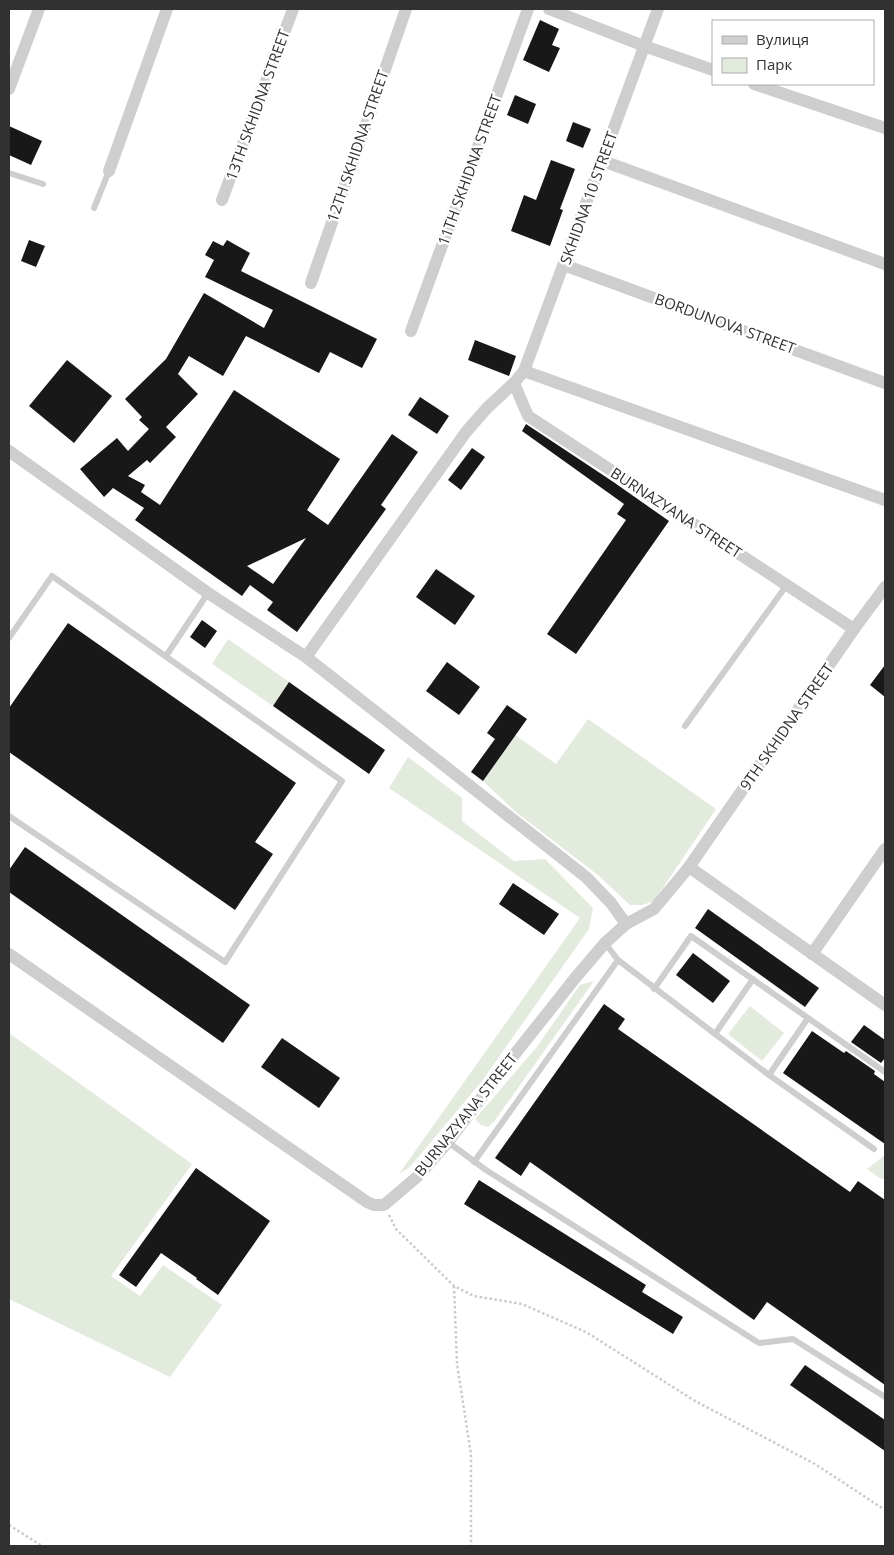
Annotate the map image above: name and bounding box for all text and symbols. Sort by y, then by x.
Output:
legend [712,20,874,85]
street label: 13TH SKHIDNA STREET [220,26,294,183]
text: Вулиця [756,29,809,49]
text: Парк [756,54,792,74]
street label: 12TH SKHIDNA STREET [322,66,393,224]
street label: 11TH SKHIDNA STREET [432,91,506,248]
street label: SKHIDNA 10 STREET [555,128,622,267]
street label: BORDUNOVA STREET [652,288,799,358]
street label: BURNAZYANA STREET [607,462,747,562]
street label: 9TH SKHIDNA STREET [735,658,838,794]
street label: BURNAZYANA STREET [409,1048,521,1180]

